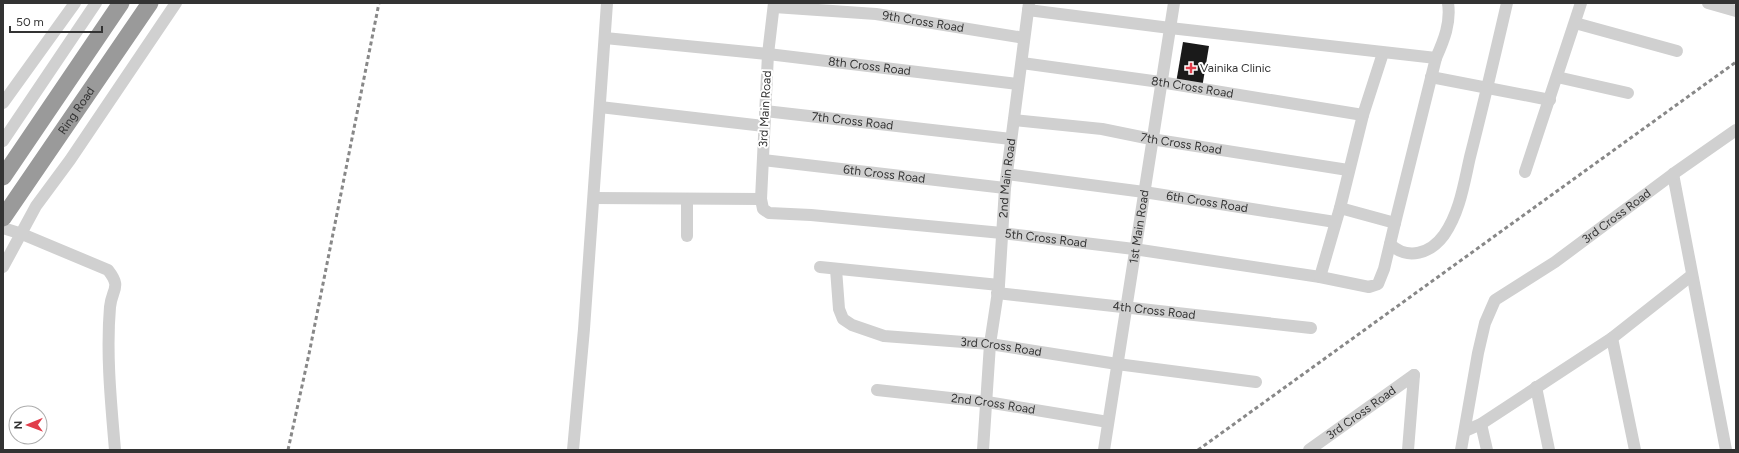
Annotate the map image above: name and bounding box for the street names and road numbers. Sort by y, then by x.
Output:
street label: 9th Cross Road [881,8,965,35]
street label: 8th Cross Road [827,54,912,78]
street label: 3rd Main Road [756,70,774,148]
street label: 8th Cross Road [1150,74,1234,101]
street label: Ring Road [55,84,98,137]
street label: 7th Cross Road [811,109,894,133]
street label: 7th Cross Road [1139,130,1223,157]
street label: 2nd Main Road [996,138,1018,218]
street label: 6th Cross Road [842,162,926,186]
street label: 3rd Cross Road [1579,186,1654,246]
street label: 1st Main Road [1126,189,1152,265]
street label: 6th Cross Road [1165,189,1249,215]
street label: 5th Cross Road [1004,226,1088,250]
street label: 4th Cross Road [1112,299,1196,322]
street label: 3rd Cross Road [960,335,1043,359]
street label: 3rd Cross Road [1324,383,1399,442]
street label: 2nd Cross Road [950,391,1036,417]

